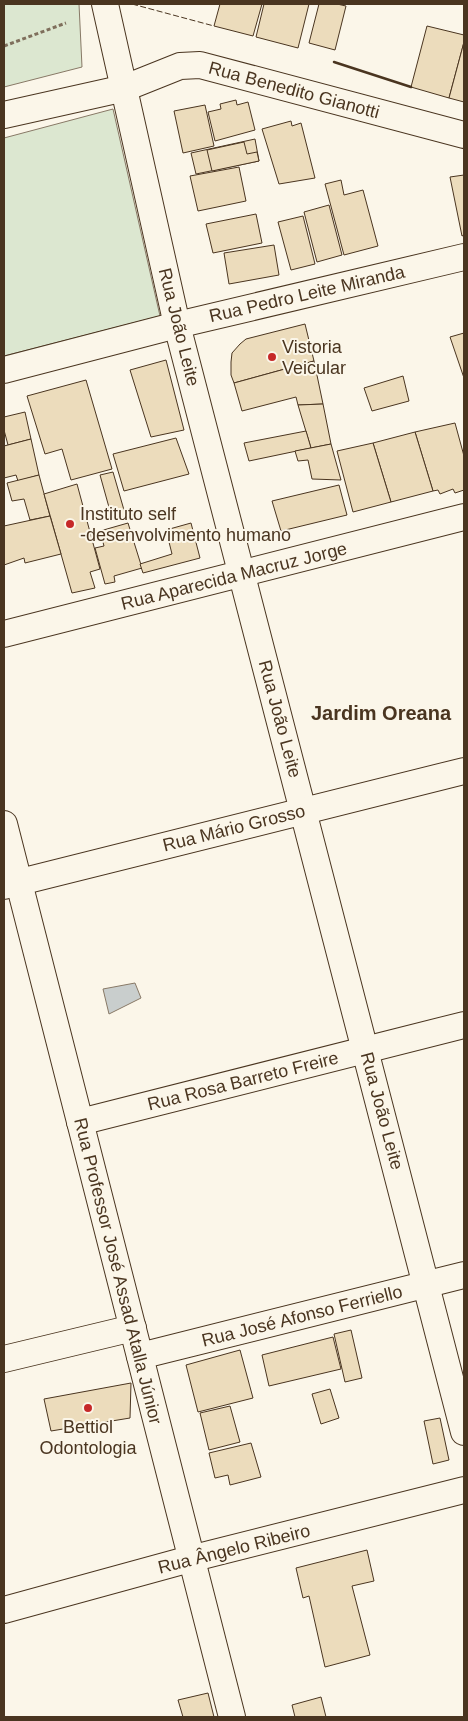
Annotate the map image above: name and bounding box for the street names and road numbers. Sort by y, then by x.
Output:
street label: Rua Benedito Gianotti [206,58,382,122]
street label: Rua Pedro Leite Miranda [207,262,408,326]
street label: Rua João Leite [155,266,203,388]
street label: Rua Aparecida Macruz Jorge [119,538,349,614]
street label: Rua João Leite [255,658,305,780]
street label: Rua Mário Grosso [161,801,307,855]
street label: Rua Rosa Barreto Freire [145,1048,341,1114]
street label: Rua João Leite [357,1050,407,1172]
street label: Rua Professor José Assad Atalla Júnior [70,1116,166,1426]
street label: Rua José Afonso Ferriello [200,1281,404,1351]
street label: Rua Ângelo Ribeiro [156,1520,312,1578]

